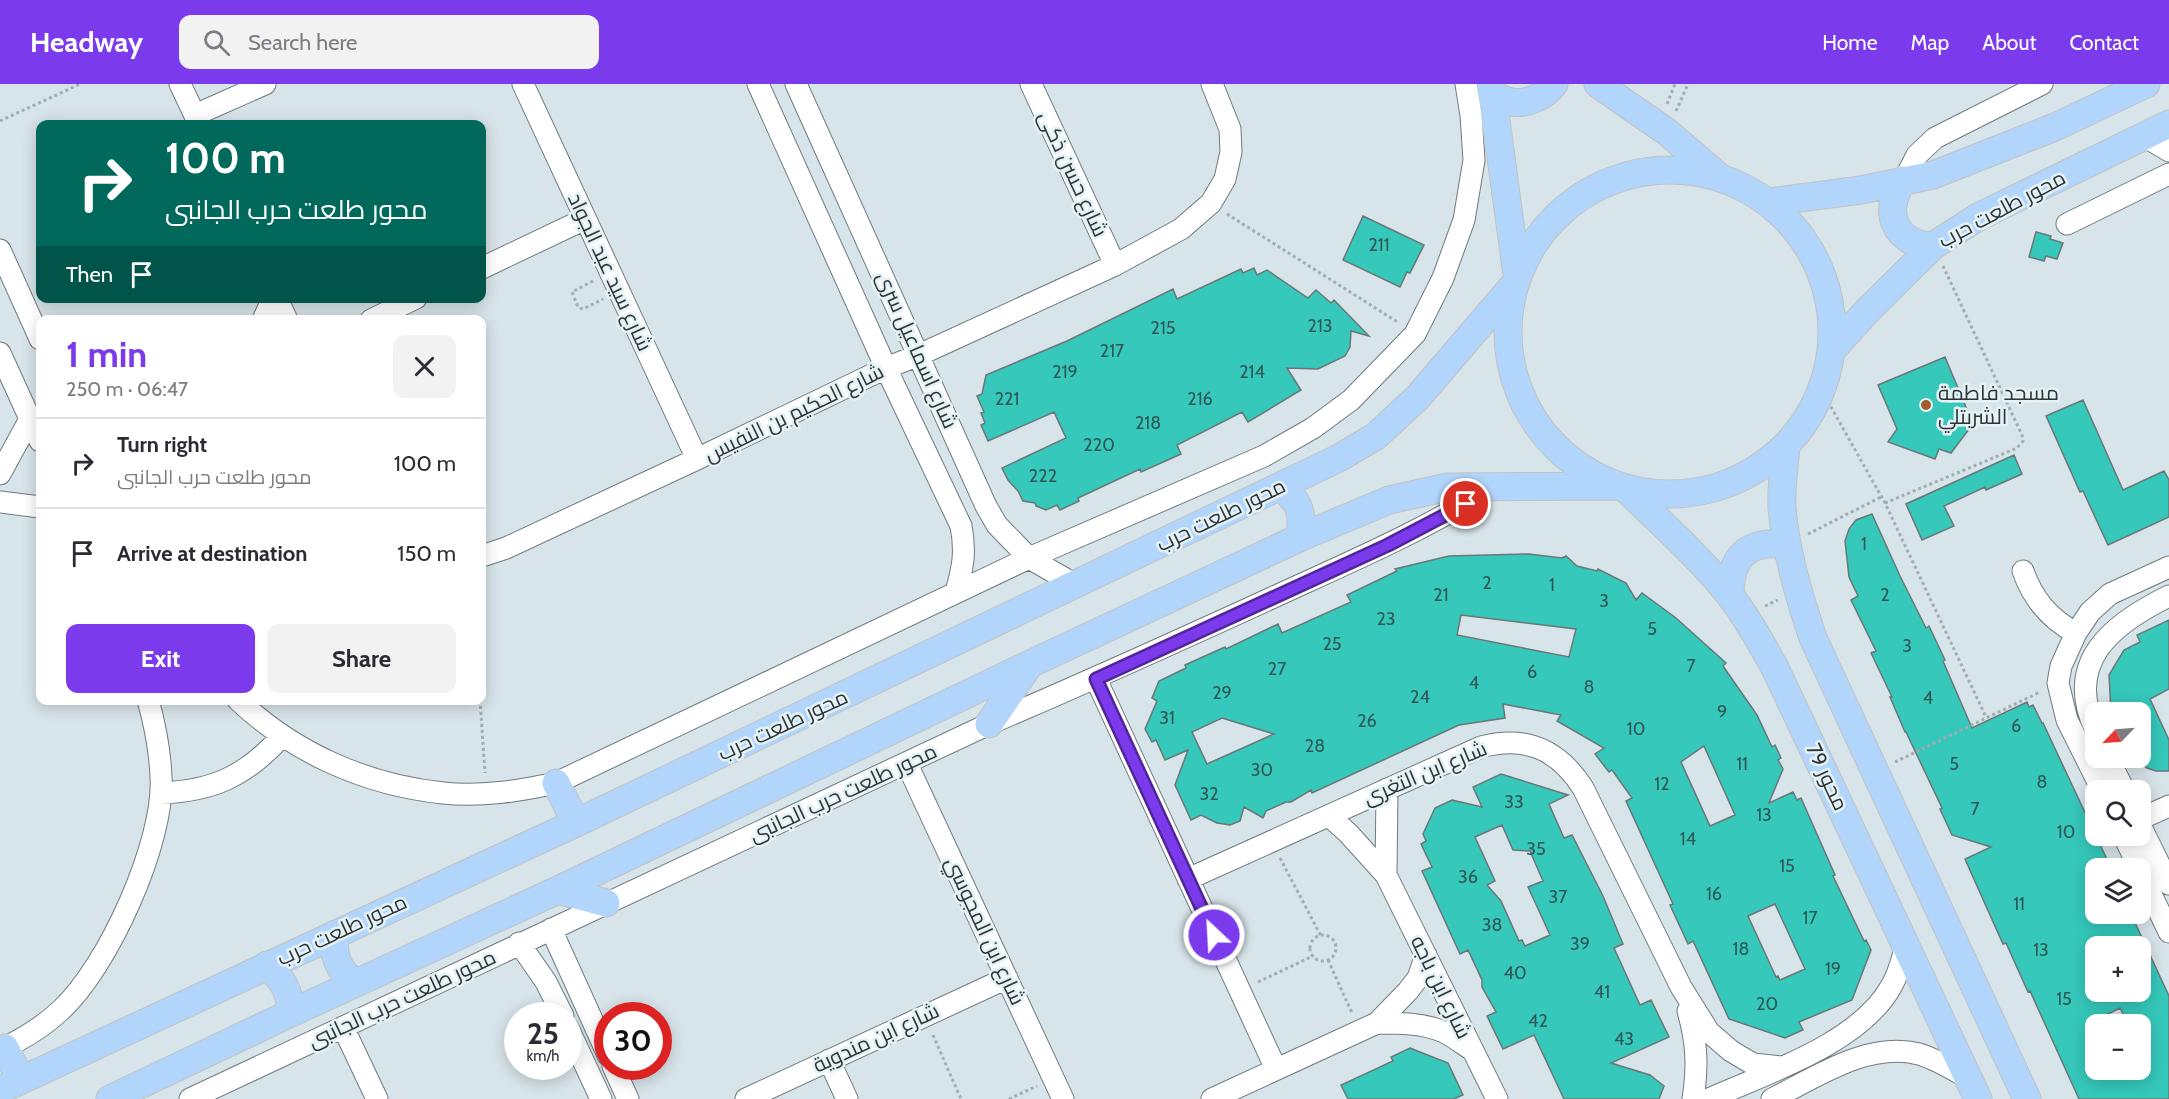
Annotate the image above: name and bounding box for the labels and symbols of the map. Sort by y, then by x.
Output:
street label: شارع حسن ذكى [1032,107,1114,242]
street label: محور طلعت حرب [1934,165,2070,253]
street label: شارع سيد عبد الجواد [561,189,658,356]
house number: 211 [1368,234,1390,256]
street label: شارع اسماعيل سرى [870,268,963,433]
house number: 213 [1307,315,1333,337]
house number: 215 [1150,317,1176,339]
house number: 217 [1100,340,1124,362]
street label: شارع الحكيم بن النفيس [700,358,888,469]
house number: 219 [1052,361,1078,383]
house number: 214 [1239,361,1265,383]
place label: مسجد فاطمة الشربتلي [1938,380,2059,433]
house number: 221 [995,388,1019,410]
house number: 216 [1187,388,1213,410]
marker: مسجد فاطمة الشربتلي [1919,398,1933,412]
house number: 218 [1135,412,1161,434]
house number: 220 [1083,434,1115,456]
house number: 222 [1029,465,1057,487]
street label: محور طلعت حرب [1152,473,1289,557]
pin [1440,478,1491,529]
house number: 1 [1861,533,1867,555]
house number: 2 [1482,572,1492,594]
house number: 1 [1549,574,1555,596]
house number: 21 [1433,584,1449,606]
house number: 2 [1880,584,1890,606]
house number: 3 [1599,590,1609,612]
house number: 23 [1376,608,1396,630]
house number: 5 [1647,618,1657,640]
house number: 25 [1322,633,1342,655]
house number: 3 [1902,635,1912,657]
house number: 7 [1686,655,1696,677]
house number: 27 [1268,658,1286,680]
house number: 6 [1527,661,1537,683]
house number: 4 [1469,672,1479,694]
house number: 8 [1584,676,1594,698]
house number: 29 [1212,682,1232,704]
street label: محور طلعت حرب [714,684,852,766]
house number: 24 [1410,686,1430,708]
house number: 4 [1923,687,1933,709]
house number: 9 [1717,701,1727,723]
north arrow [2085,702,2151,768]
house number: 31 [1159,707,1175,729]
house number: 26 [1357,710,1377,732]
house number: 6 [2011,715,2021,737]
house number: 10 [1627,718,1645,740]
house number: 28 [1305,735,1325,757]
street label: شارع ابن التغرى [1359,735,1491,812]
street label: محور طلعت حرب الجانبى [745,738,941,848]
street label: محور 79 [1801,739,1854,814]
house number: 11 [1736,753,1748,775]
house number: 5 [1949,753,1959,775]
house number: 30 [1251,759,1273,781]
house number: 8 [2037,771,2047,793]
house number: 12 [1654,773,1670,795]
house number: 32 [1199,783,1219,805]
house number: 33 [1504,791,1524,813]
house number: 7 [1970,798,1980,820]
house number: 13 [1756,804,1772,826]
house number: 10 [2057,821,2075,843]
house number: 14 [1680,828,1696,850]
house number: 35 [1526,838,1546,860]
street label: شارع ابن المجوسي [938,853,1031,1010]
house number: 15 [1779,855,1795,877]
house number: 36 [1458,866,1478,888]
house number: 16 [1706,883,1722,905]
house number: 37 [1549,886,1567,908]
street label: محور طلعت حرب [273,889,411,971]
house number: 11 [2013,893,2025,915]
position arrow [1182,903,1246,967]
house number: 17 [1803,907,1817,929]
house number: 38 [1482,914,1502,936]
street label: شارع ابن باجه [1404,931,1477,1043]
house number: 39 [1570,933,1590,955]
house number: 18 [1733,938,1749,960]
house number: 13 [2033,939,2049,961]
street label: محور طلعت حرب الجانبى [304,944,500,1054]
house number: 19 [1825,958,1841,980]
house number: 40 [1504,962,1526,984]
house number: 41 [1594,981,1610,1003]
house number: 15 [2056,988,2072,1010]
house number: 20 [1756,993,1778,1015]
street label: شارع ابن مندوية [809,997,944,1079]
speed limit sign: 30 [594,1002,672,1080]
house number: 42 [1528,1010,1548,1032]
house number: 43 [1614,1028,1634,1050]

